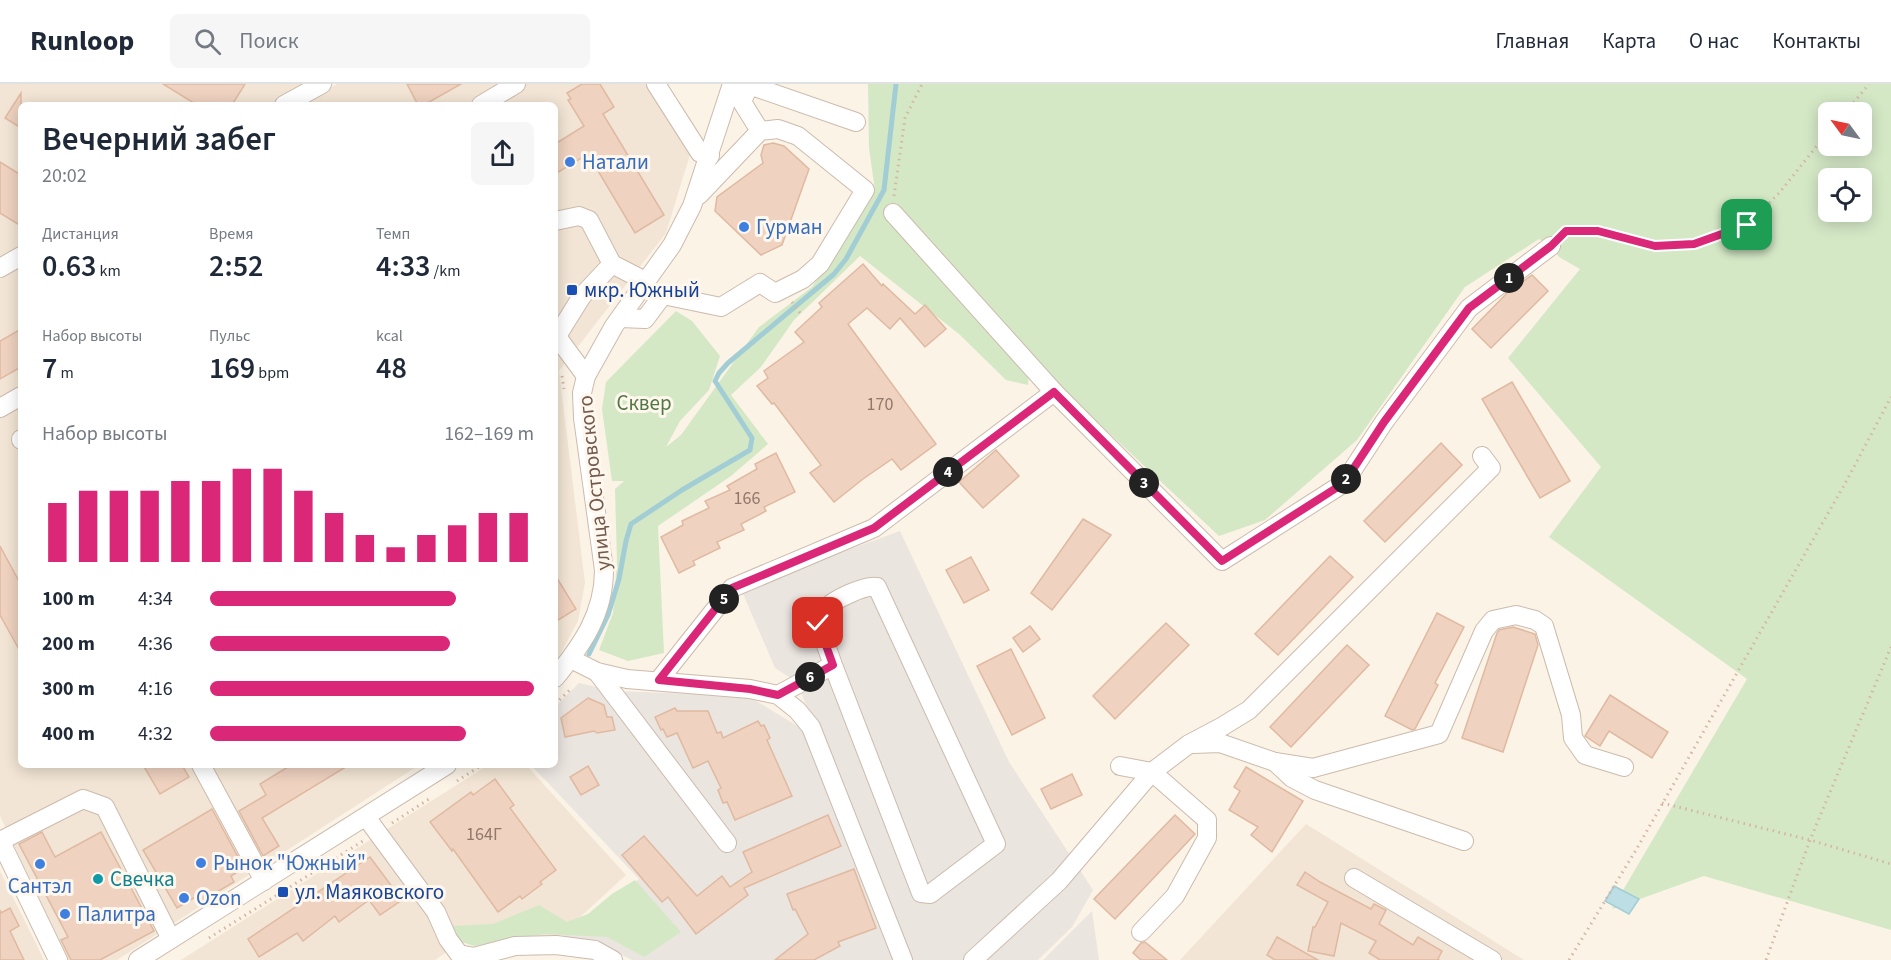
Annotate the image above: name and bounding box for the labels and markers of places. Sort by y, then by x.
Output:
place label: Натали [582,147,649,177]
marker: Натали [563,155,577,169]
pin [1721,199,1772,250]
place label: Гурман [756,212,823,242]
marker: Гурман [737,220,751,234]
pin: 1 [1494,263,1524,293]
place label: мкр. Южный [584,275,700,305]
marker: мкр. Южный [565,283,579,297]
pin: 4 [933,457,963,487]
pin: 2 [1331,464,1361,494]
pin: 3 [1129,468,1159,498]
pin: 5 [709,584,739,614]
pin [792,597,843,648]
pin: 6 [795,662,825,692]
place label: Рынок "Южный" [213,848,366,878]
marker: Рынок "Южный" [194,856,208,870]
marker: Сантэл [33,857,47,871]
place label: Свечка [110,864,175,894]
place label: Сантэл [8,871,72,901]
marker: Свечка [91,872,105,886]
place label: ул. Маяковского [295,877,444,907]
place label: Ozon [196,883,241,913]
marker: ул. Маяковского [276,885,290,899]
marker: Ozon [177,891,191,905]
place label: Палитра [77,899,156,929]
marker: Палитра [58,907,72,921]

